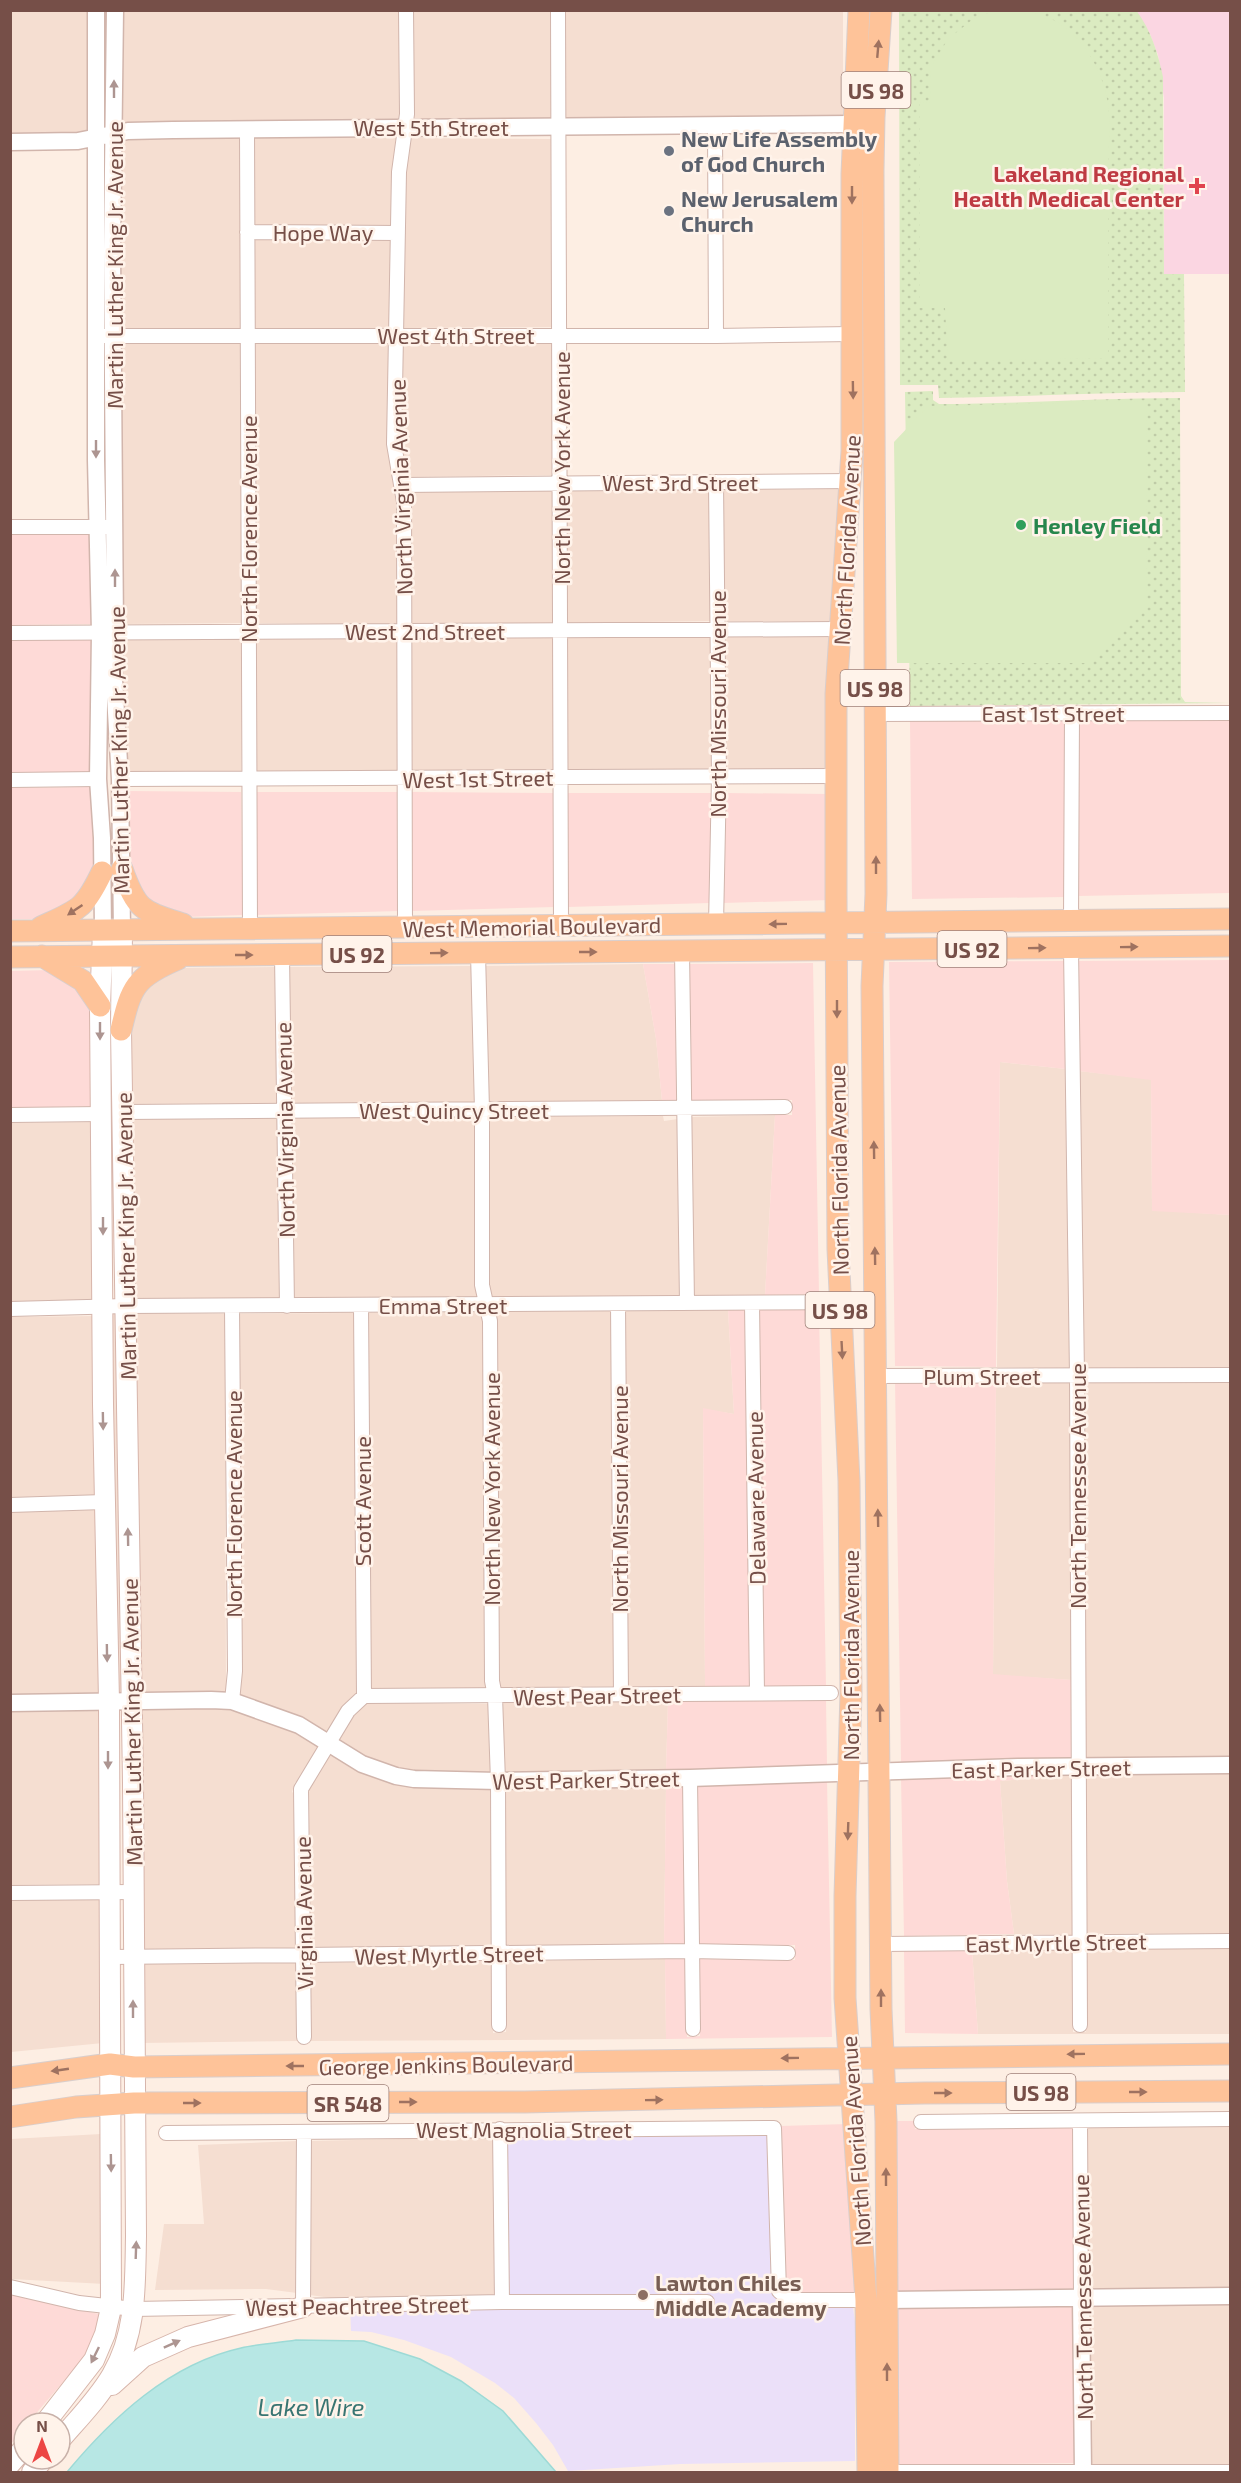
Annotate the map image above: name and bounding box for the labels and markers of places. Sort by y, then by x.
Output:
place label: New Life Assembly of God Church [681,125,878,176]
marker: New Life Assembly of God Church [662,144,676,158]
place label: Lakeland Regional Health Medical Center [954,160,1185,211]
marker: Lakeland Regional Health Medical Center [1188,177,1206,195]
place label: New Jerusalem Church [681,185,838,236]
marker: New Jerusalem Church [662,204,676,218]
place label: Henley Field [1033,512,1161,539]
marker: Henley Field [1014,518,1028,532]
place label: Lawton Chiles Middle Academy [655,2269,827,2321]
marker: Lawton Chiles Middle Academy [636,2288,650,2302]

